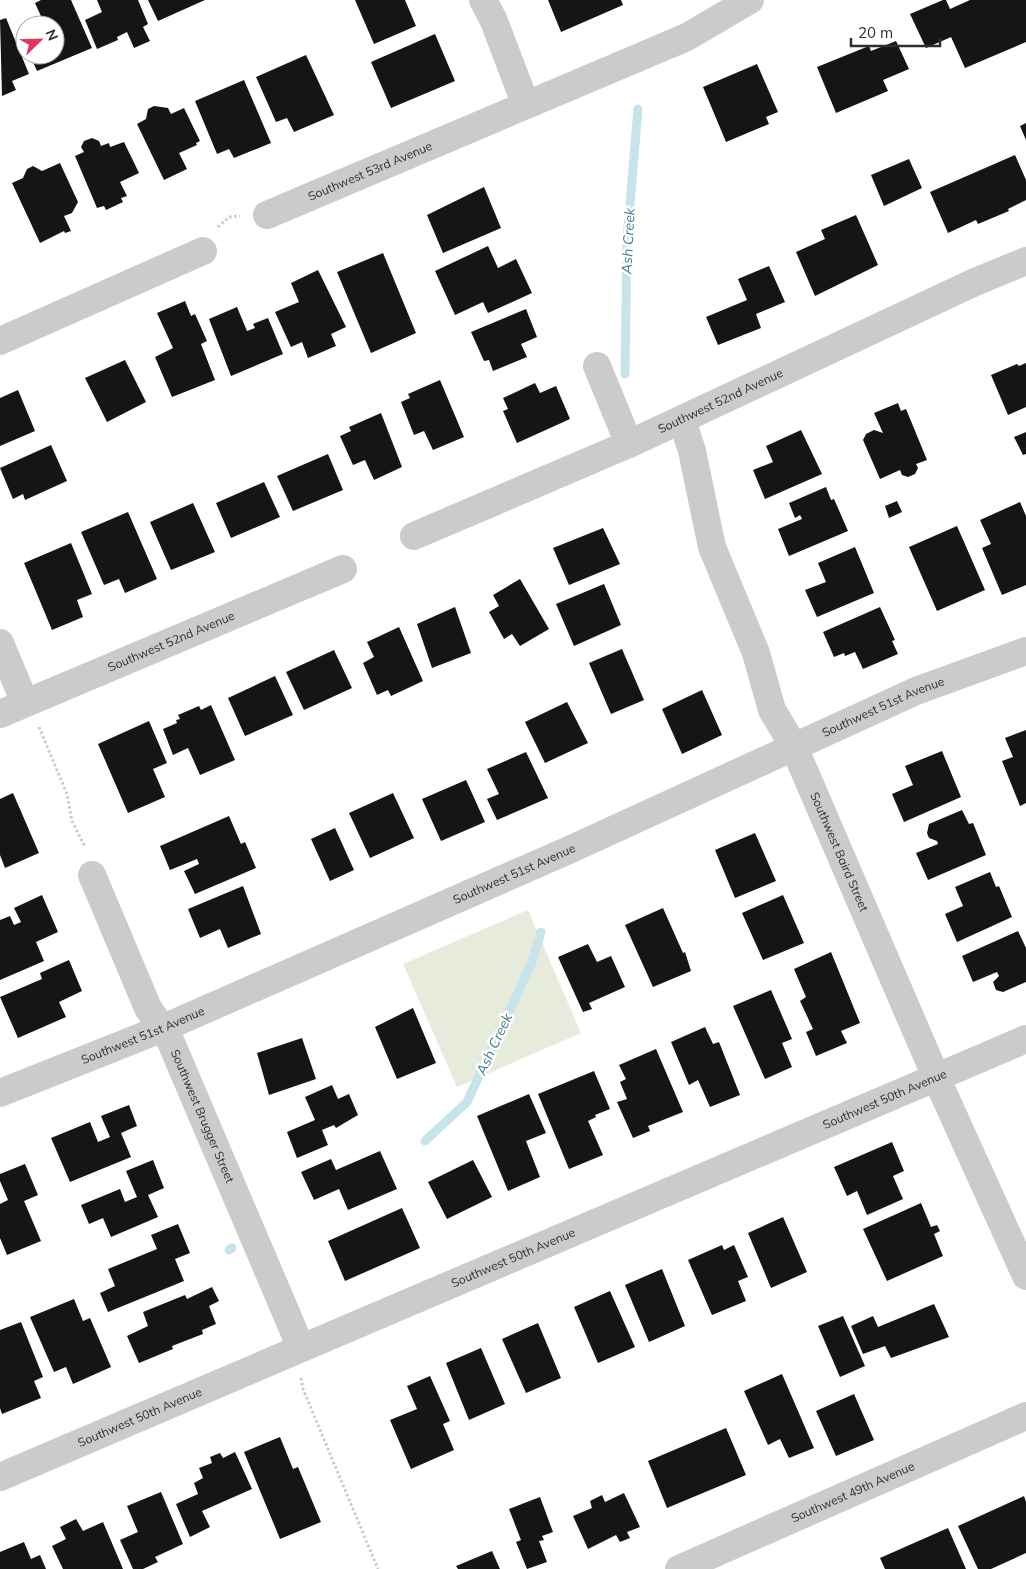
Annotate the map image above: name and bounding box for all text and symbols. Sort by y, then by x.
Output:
north arrow [15,15,65,65]
scale bar [851,15,940,47]
text: 20 m [858,23,893,42]
text: N [42,27,62,43]
street label: Southwest 53rd Avenue [306,138,434,204]
water label: Ash Creek [617,207,639,275]
street label: Southwest 52nd Avenue [656,365,785,436]
street label: Southwest 52nd Avenue [105,608,237,675]
street label: Southwest 51st Avenue [819,673,946,740]
street label: Southwest Baird Street [807,790,872,914]
street label: Southwest 51st Avenue [451,840,578,907]
street label: Southwest 51st Avenue [79,1003,207,1067]
water label: Ash Creek [471,1010,516,1079]
street label: Southwest Brugger Street [168,1047,238,1185]
street label: Southwest 50th Avenue [820,1066,949,1132]
street label: Southwest 50th Avenue [449,1224,577,1291]
street label: Southwest 50th Avenue [75,1384,204,1450]
street label: Southwest 49th Avenue [789,1458,917,1526]

